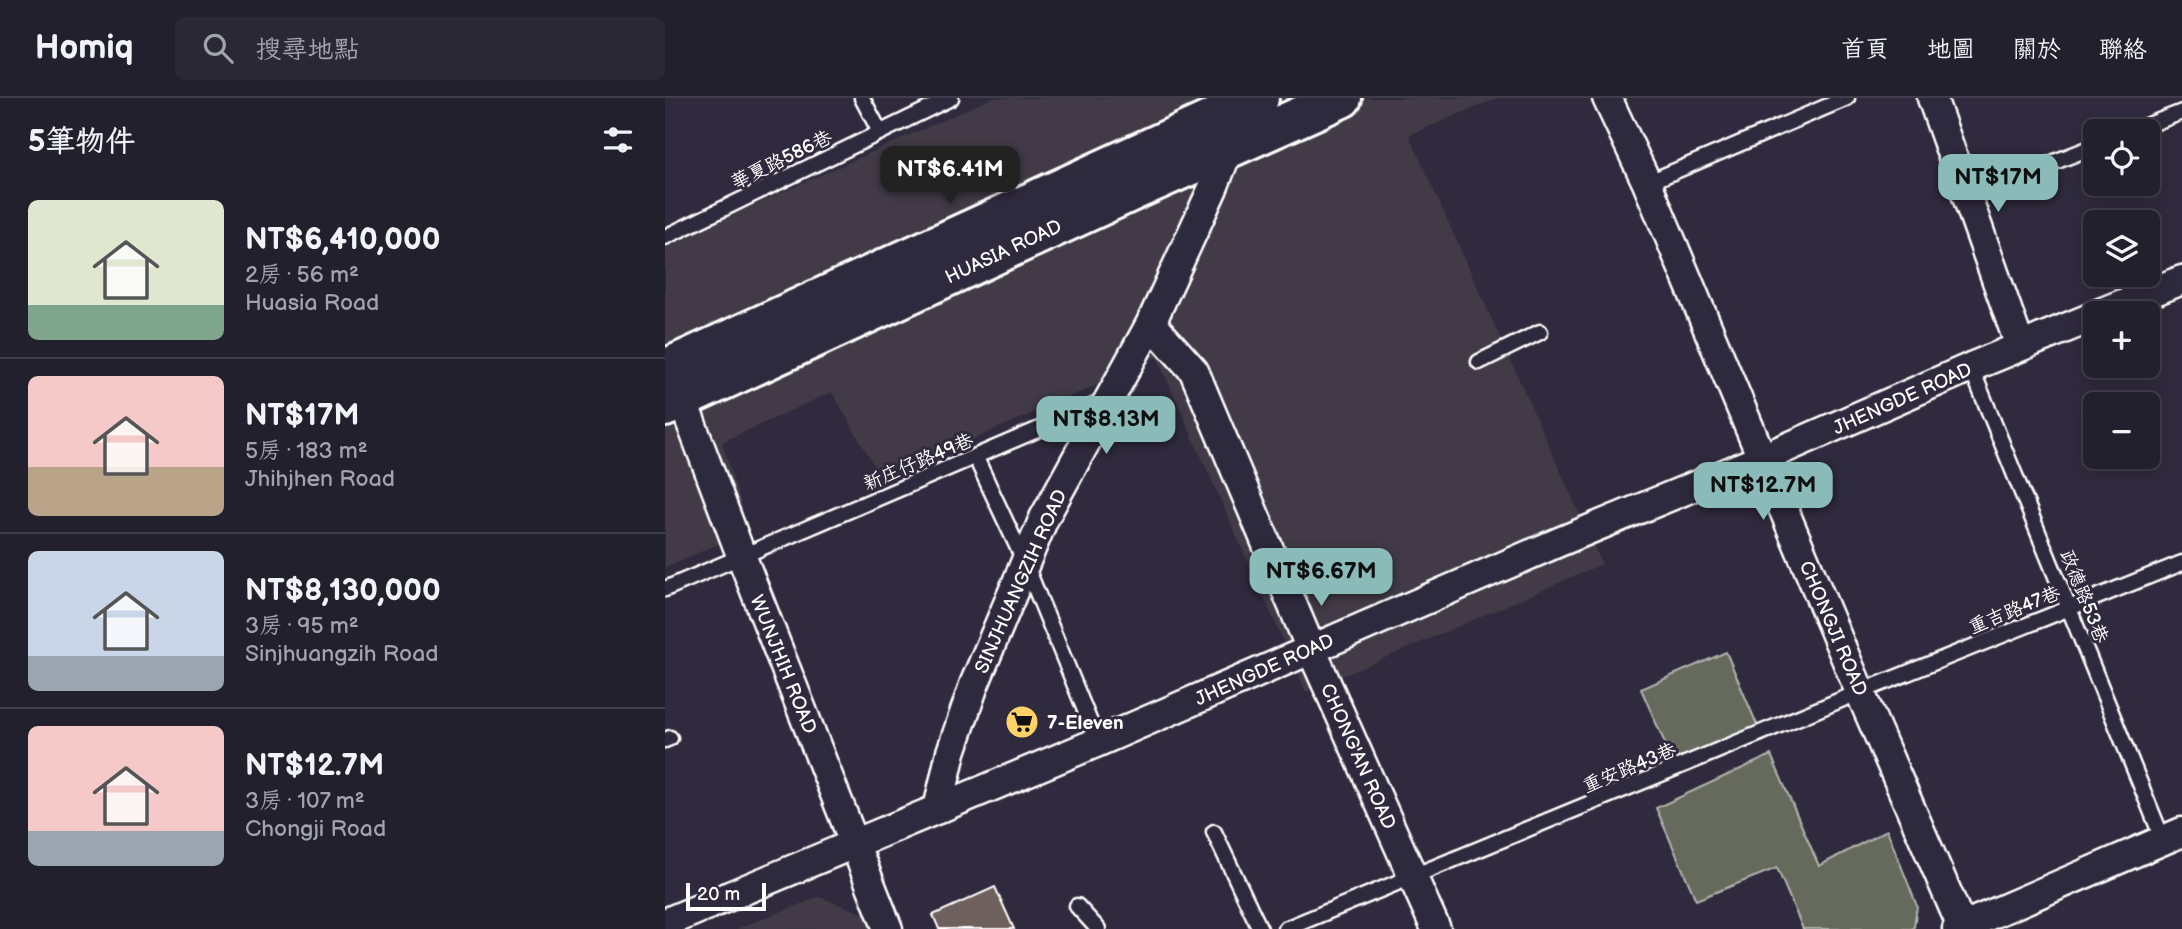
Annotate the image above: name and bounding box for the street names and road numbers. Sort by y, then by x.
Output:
street label: 華夏路586巷 [727,126,836,195]
street label: HUASIA ROAD [942,215,1066,289]
street label: JHENGDE ROAD [1830,358,1976,440]
street label: 新庄仔路49巷 [860,429,977,496]
street label: SINJHUANGZIH ROAD [970,486,1072,677]
street label: 政德路53巷 [2054,547,2113,647]
street label: CHONGJI ROAD [1794,558,1872,700]
street label: 重吉路47巷 [1965,582,2064,639]
street label: WUNJHIH ROAD [744,592,821,737]
street label: JHENGDE ROAD [1192,629,1338,711]
street label: CHONG'AN ROAD [1315,680,1400,833]
street label: 重安路43巷 [1579,738,1680,798]

